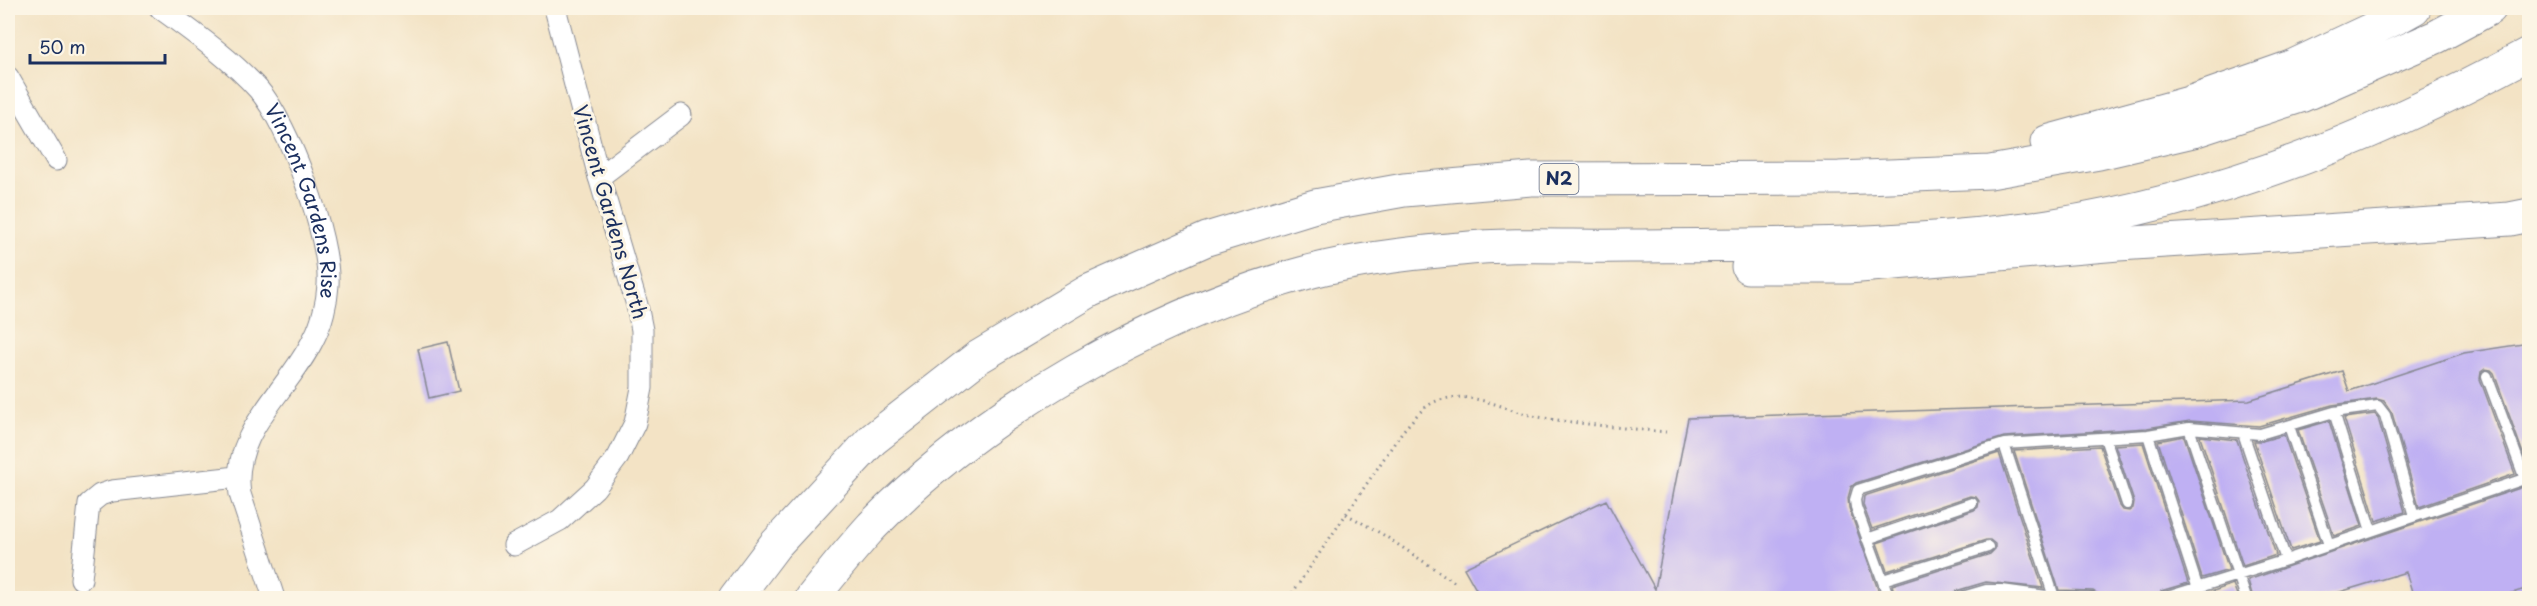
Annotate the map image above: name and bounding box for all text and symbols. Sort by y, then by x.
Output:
scale bar [30,27,165,65]
text: 50 m [39,33,86,60]
street label: Vincent Gardens Rise [258,97,344,301]
street label: Vincent Gardens North [566,101,656,322]
road number: N2 [1540,164,1578,194]

